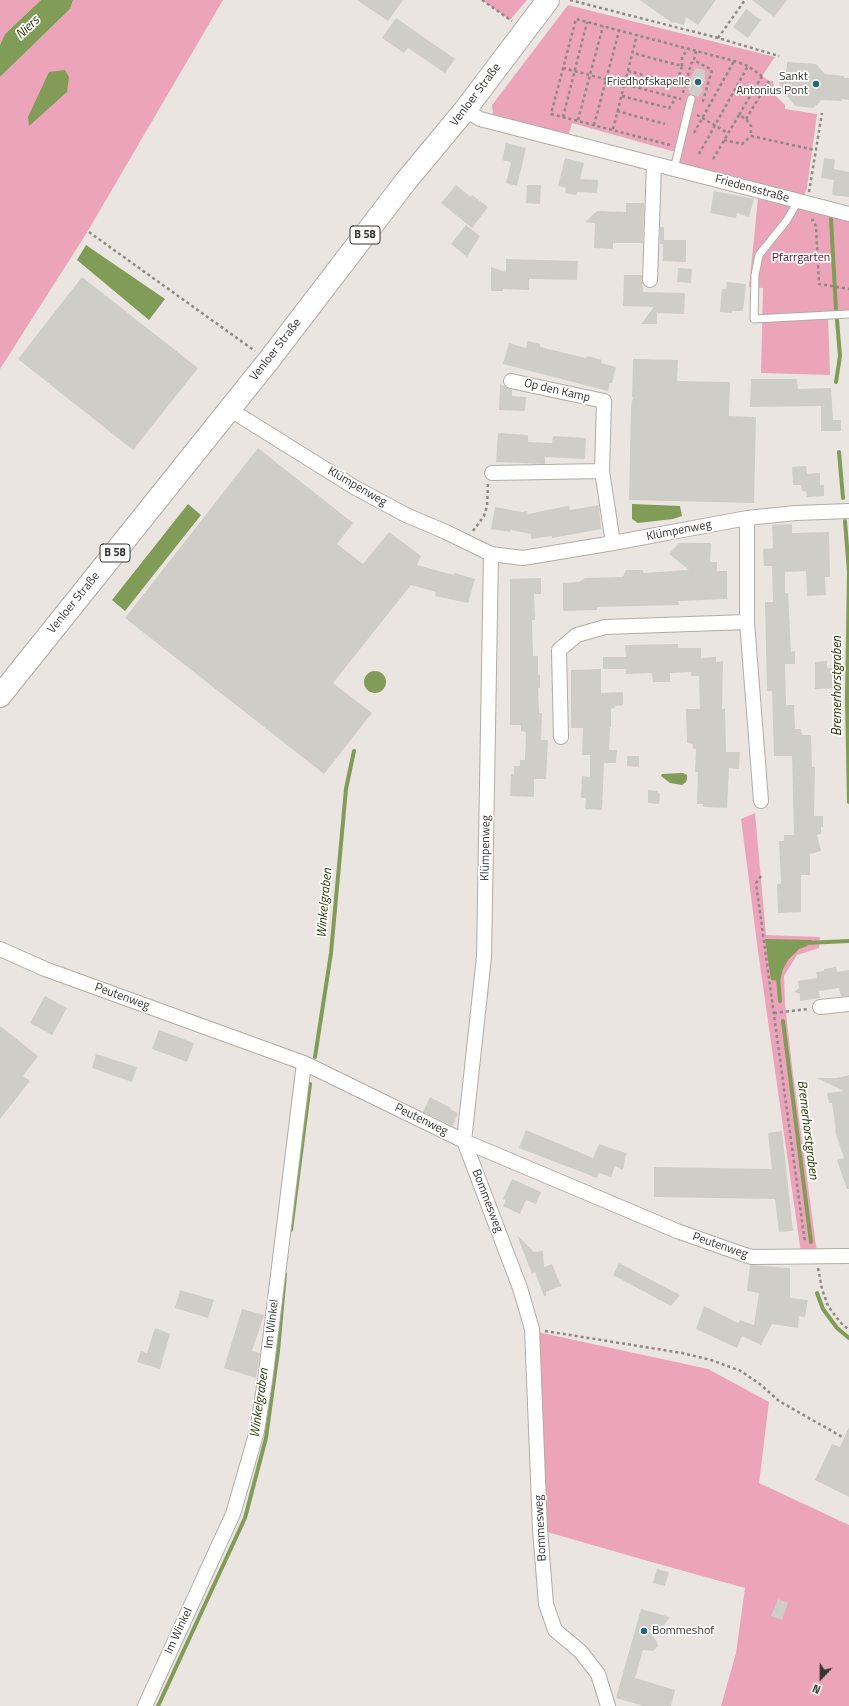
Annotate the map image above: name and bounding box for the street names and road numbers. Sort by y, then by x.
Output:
street label: Venloer Straße [448,61,504,129]
street label: Friedensstraße [713,172,791,206]
road number: B 58 [350,226,380,244]
street label: Venloer Straße [247,316,305,384]
street label: Op den Kamp [522,376,592,406]
street label: Klümpenweg [325,464,389,510]
street label: Klümpenweg [645,518,713,544]
road number: B 58 [100,544,130,562]
street label: Venloer Straße [45,569,103,637]
street label: Klümpenweg [478,815,494,881]
street label: Peutenweg [93,980,151,1014]
street label: Peutenweg [392,1101,450,1139]
street label: Bommesweg [468,1167,506,1235]
street label: Peutenweg [690,1230,750,1262]
street label: Im Winkel [262,1298,282,1350]
street label: Bommesweg [532,1494,550,1562]
street label: Im Winkel [162,1605,196,1657]

